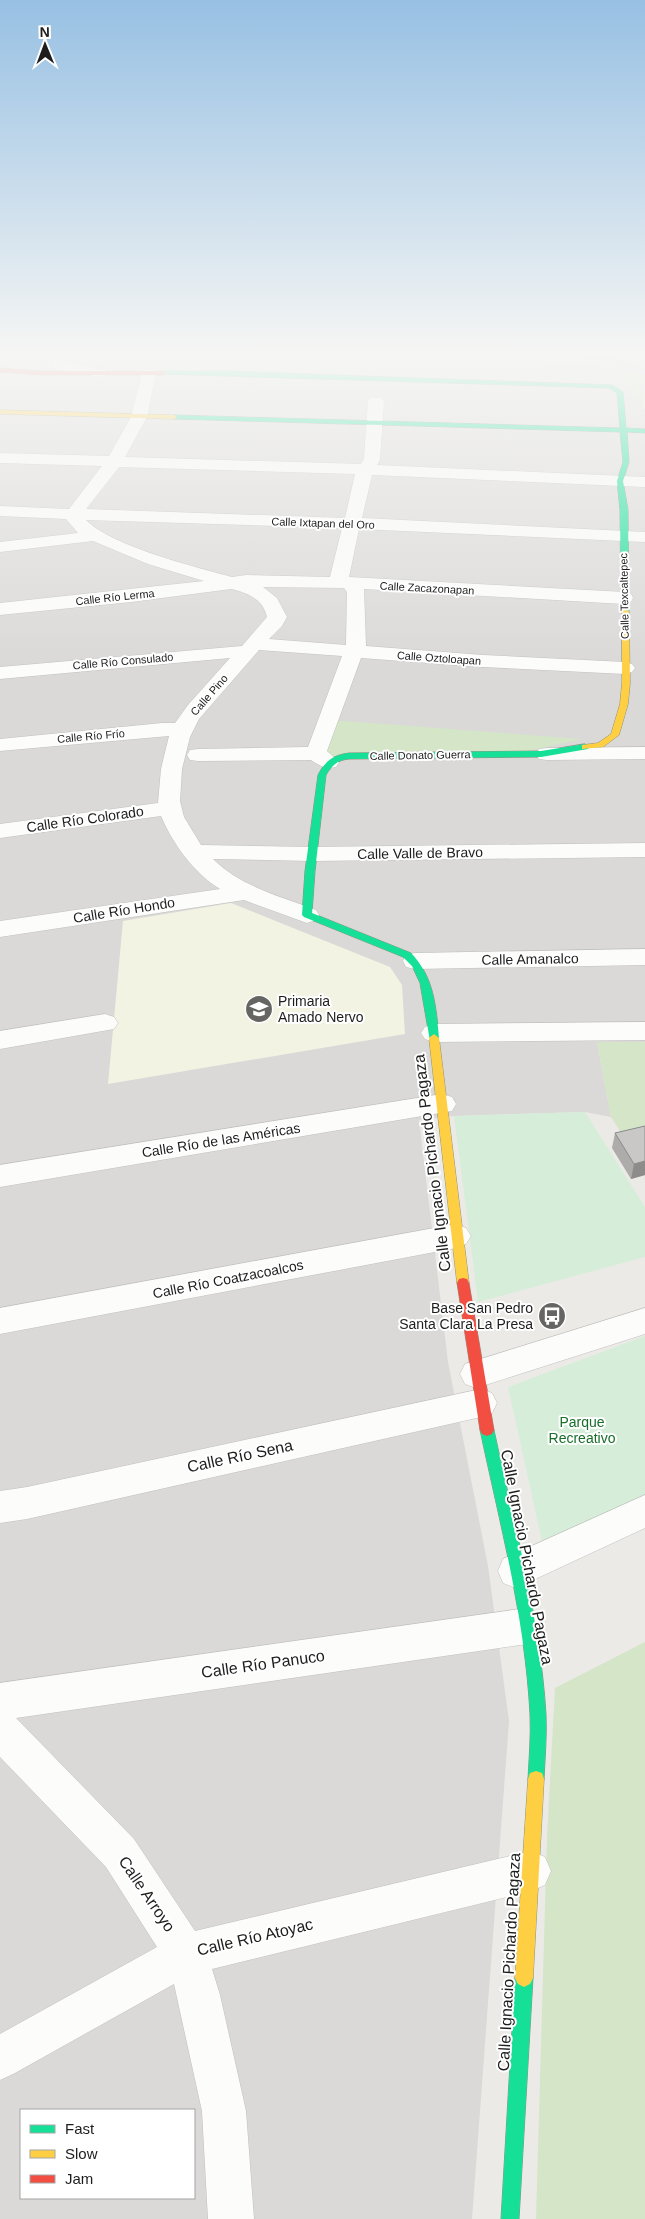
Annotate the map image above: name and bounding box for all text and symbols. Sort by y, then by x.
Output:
north arrow [20,20,70,70]
text: N [40,24,50,40]
street label: Calle Ixtapan del Oro [271,515,375,531]
street label: Calle Texcaltepec [617,552,631,639]
street label: Calle Zacazonapan [379,580,475,596]
street label: Calle Río Lerma [75,587,156,607]
street label: Calle Oztoloapan [396,649,482,667]
street label: Calle Río Consulado [72,651,174,671]
street label: Calle Pino [188,672,230,718]
street label: Calle Río Frío [57,727,125,745]
street label: Calle Donato Guerra [369,748,471,762]
street label: Calle Río Colorado [25,803,145,835]
street label: Calle Valle de Bravo [357,844,483,862]
street label: Calle Río Hondo [72,894,176,926]
street label: Calle Amanalco [481,950,579,968]
place label: Primaria Amado Nervo [278,993,364,1025]
school or university icon: Primaria Amado Nervo [244,994,274,1024]
street label: Calle Ignacio Pichardo Pagaza [410,1053,454,1273]
street label: Calle Río de las Américas [141,1120,301,1160]
street label: Calle Río Coatzacoalcos [151,1257,305,1301]
place label: Base San Pedro Santa Clara La Presa [399,1300,533,1332]
bus stop icon: Base San Pedro Santa Clara La Presa [537,1301,567,1331]
park label: Parque Recreativo [549,1414,616,1446]
street label: Calle Río Sena [186,1436,294,1476]
street label: Calle Ignacio Pichardo Pagaza [498,1448,556,1666]
street label: Calle Río Panuco [200,1647,326,1681]
street label: Calle Ignacio Pichardo Pagaza [495,1852,523,2072]
street label: Calle Arroyo [116,1853,178,1935]
street label: Calle Río Atoyac [195,1915,315,1959]
legend [20,2109,195,2199]
text: Fast [65,2120,95,2137]
text: Slow [65,2145,98,2162]
text: Jam [65,2170,93,2187]

